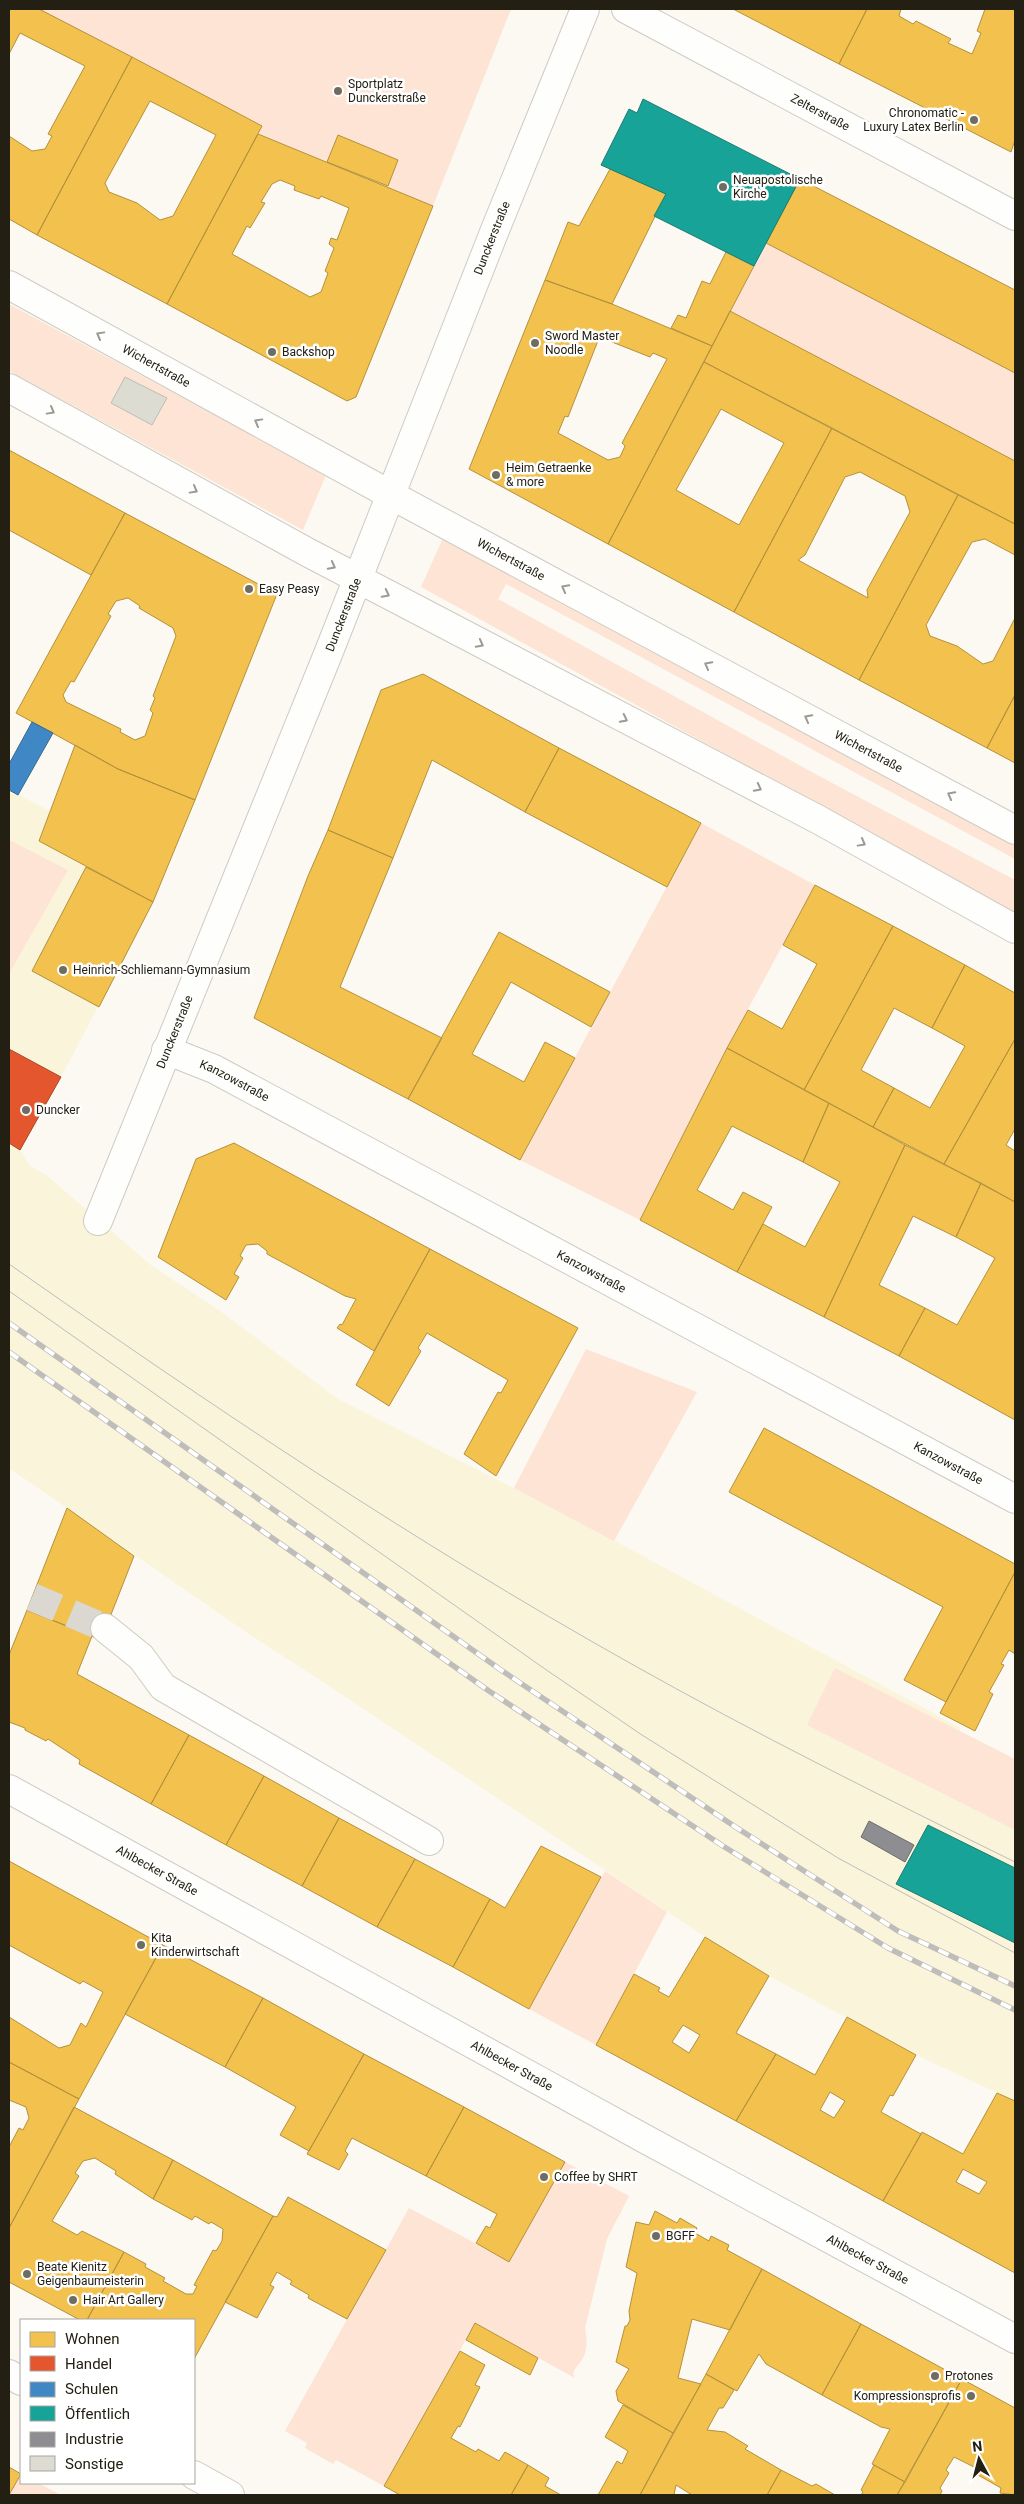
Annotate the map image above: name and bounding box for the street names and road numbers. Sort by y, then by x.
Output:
street label: Zelterstraße [788,91,852,134]
street label: Dunckerstraße [471,199,513,277]
street label: Wichertstraße [120,342,193,390]
street label: Wichertstraße [474,535,547,583]
street label: Dunckerstraße [323,576,364,654]
street label: Wichertstraße [832,727,905,775]
street label: Dunckerstraße [154,993,196,1071]
street label: Kanzowstraße [198,1057,272,1104]
street label: Kanzowstraße [554,1247,628,1296]
street label: Kanzowstraße [911,1439,985,1487]
street label: Ahlbecker Straße [114,1842,200,1899]
street label: Ahlbecker Straße [469,2038,555,2094]
street label: Ahlbecker Straße [824,2231,911,2287]

